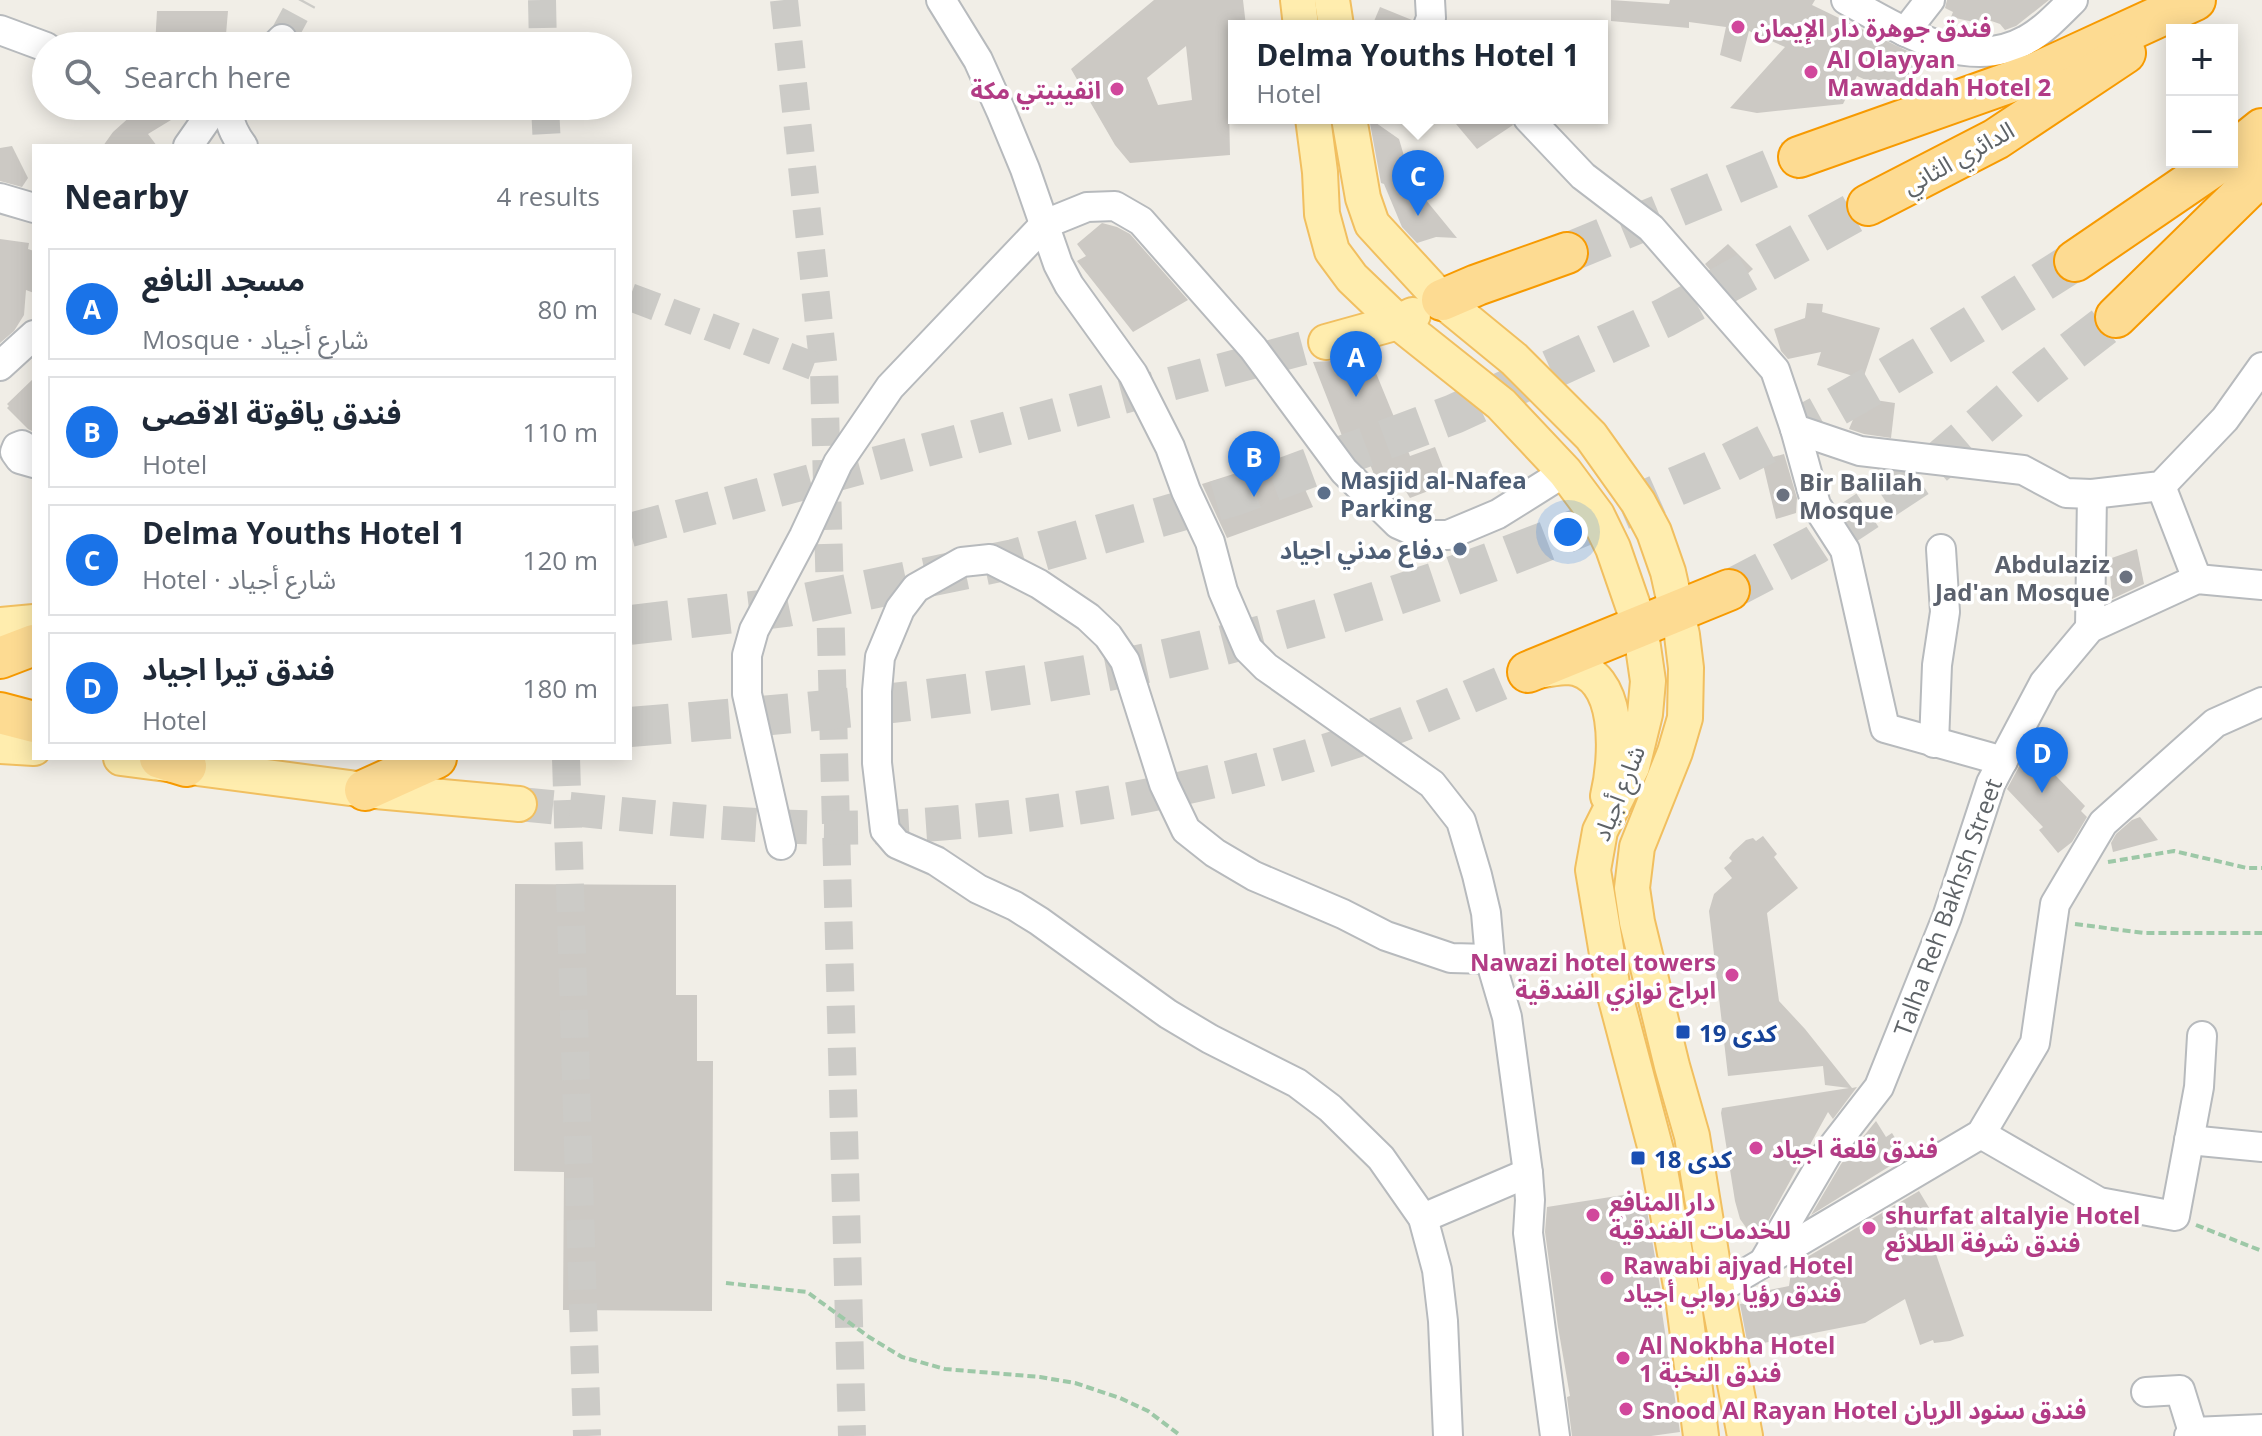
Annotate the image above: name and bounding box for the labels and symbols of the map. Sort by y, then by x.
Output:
place label: فندق جوهرة دار الإيمان [1754,11,1991,45]
marker: فندق جوهرة دار الإيمان [1729,18,1747,36]
place label: Al Olayyan Mawaddah Hotel 2 [1827,42,2051,103]
marker: Al Olayyan Mawaddah Hotel 2 [1802,63,1820,81]
place label: انفينيتي مكة [971,73,1101,110]
marker: انفينيتي مكة [1108,80,1126,98]
street label: الدائري الثاني [1896,113,2021,204]
pin: C [1392,150,1444,216]
pin: A [1330,331,1382,397]
pin: B [1228,431,1280,497]
place label: Masjid al-Nafea Parking [1340,463,1527,524]
place label: Bir Balilah Mosque [1799,465,1922,526]
marker: Masjid al-Nafea Parking [1315,484,1333,502]
marker: Bir Balilah Mosque [1774,486,1792,504]
your location [1548,512,1588,552]
place label: دفاع مدني اجياد [1280,533,1444,570]
marker: دفاع مدني اجياد [1451,540,1469,558]
place label: Abdulaziz Jad'an Mosque [1933,547,2110,608]
marker: Abdulaziz Jad'an Mosque [2117,568,2135,586]
pin: D [2016,727,2068,793]
street label: شارع أجياد [1584,740,1654,846]
street label: Talha Reh Bakhsh Street [1885,774,2009,1040]
place label: Nawazi hotel towers ابراج نوازي الفندقية [1470,945,1716,1010]
marker: Nawazi hotel towers ابراج نوازي الفندقية [1723,966,1741,984]
place label: كدى 19 [1699,1016,1778,1049]
marker: كدى 19 [1674,1023,1692,1041]
place label: فندق قلعة اجياد [1772,1132,1938,1165]
marker: فندق قلعة اجياد [1747,1139,1765,1157]
place label: كدى 18 [1654,1142,1733,1175]
marker: كدى 18 [1629,1149,1647,1167]
place label: دار المنافع للخدمات الفندقية [1609,1185,1791,1246]
place label: shurfat altalyie Hotel فندق شرفة الطلائع [1885,1198,2140,1262]
marker: دار المنافع للخدمات الفندقية [1584,1206,1602,1224]
marker: shurfat altalyie Hotel فندق شرفة الطلائع [1860,1219,1878,1237]
place label: Rawabi ajyad Hotel فندق رؤيا روابي أجياد [1623,1248,1854,1313]
marker: Rawabi ajyad Hotel فندق رؤيا روابي أجياد [1598,1269,1616,1287]
place label: Al Nokbha Hotel 1 فندق النخبة [1639,1328,1835,1389]
marker: Al Nokbha Hotel 1 فندق النخبة [1614,1349,1632,1367]
place label: Snood Al Rayan Hotel فندق سنود الريان [1642,1393,2086,1426]
marker: Snood Al Rayan Hotel فندق سنود الريان [1617,1400,1635,1418]

